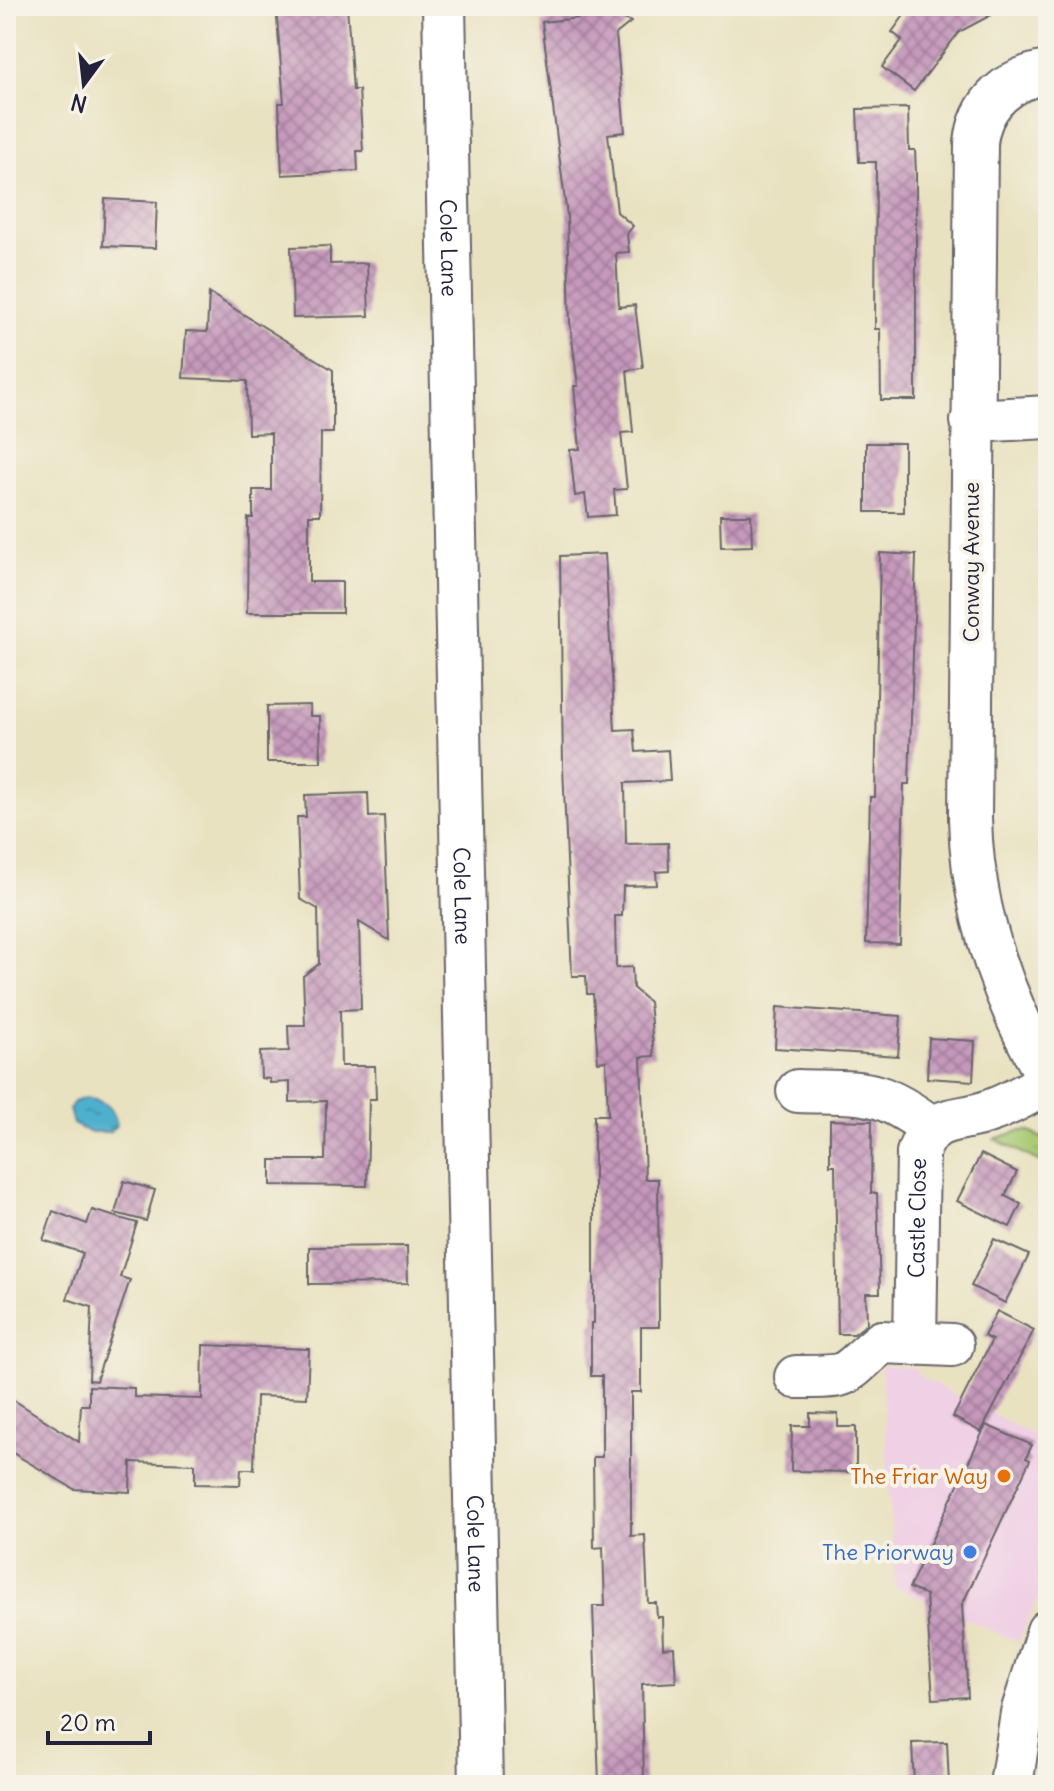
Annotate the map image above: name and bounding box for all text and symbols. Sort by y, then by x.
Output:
north arrow [44,44,124,124]
text: N [68,88,90,119]
street label: Cole Lane [434,199,464,297]
street label: Conway Avenue [957,482,985,642]
street label: Cole Lane [447,847,478,945]
street label: Castle Close [902,1158,932,1278]
place label: The Friar Way [850,1462,988,1490]
marker: The Friar Way [995,1467,1013,1485]
street label: Cole Lane [461,1495,491,1593]
place label: The Priorway [822,1538,954,1566]
marker: The Priorway [961,1543,979,1561]
scale bar [48,1695,150,1745]
text: 20 m [60,1707,116,1737]

